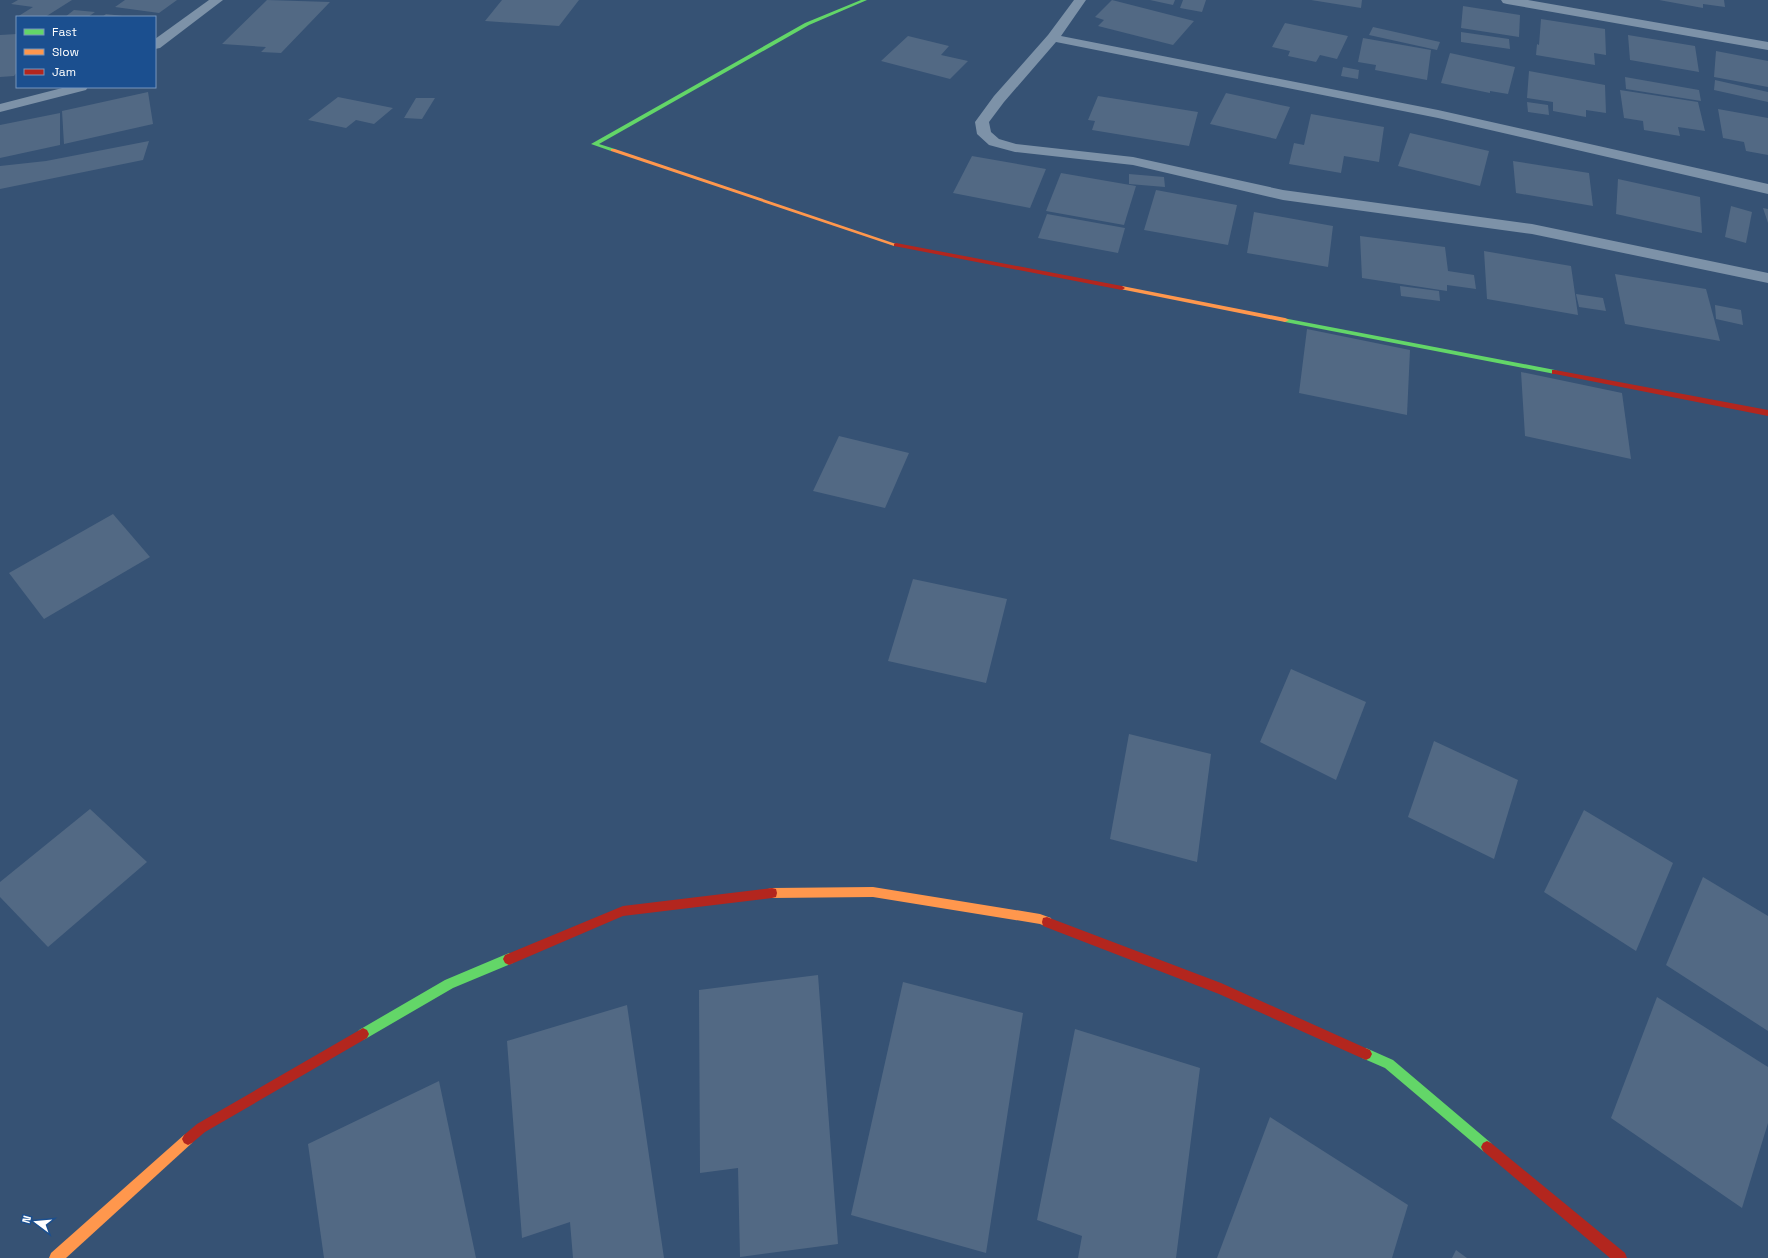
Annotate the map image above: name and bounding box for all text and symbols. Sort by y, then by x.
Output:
legend [16,16,156,88]
text: Fast [52,24,77,40]
text: Slow [52,44,79,60]
text: Jam [52,64,76,80]
north arrow [16,1202,56,1242]
text: N [19,1214,34,1225]

